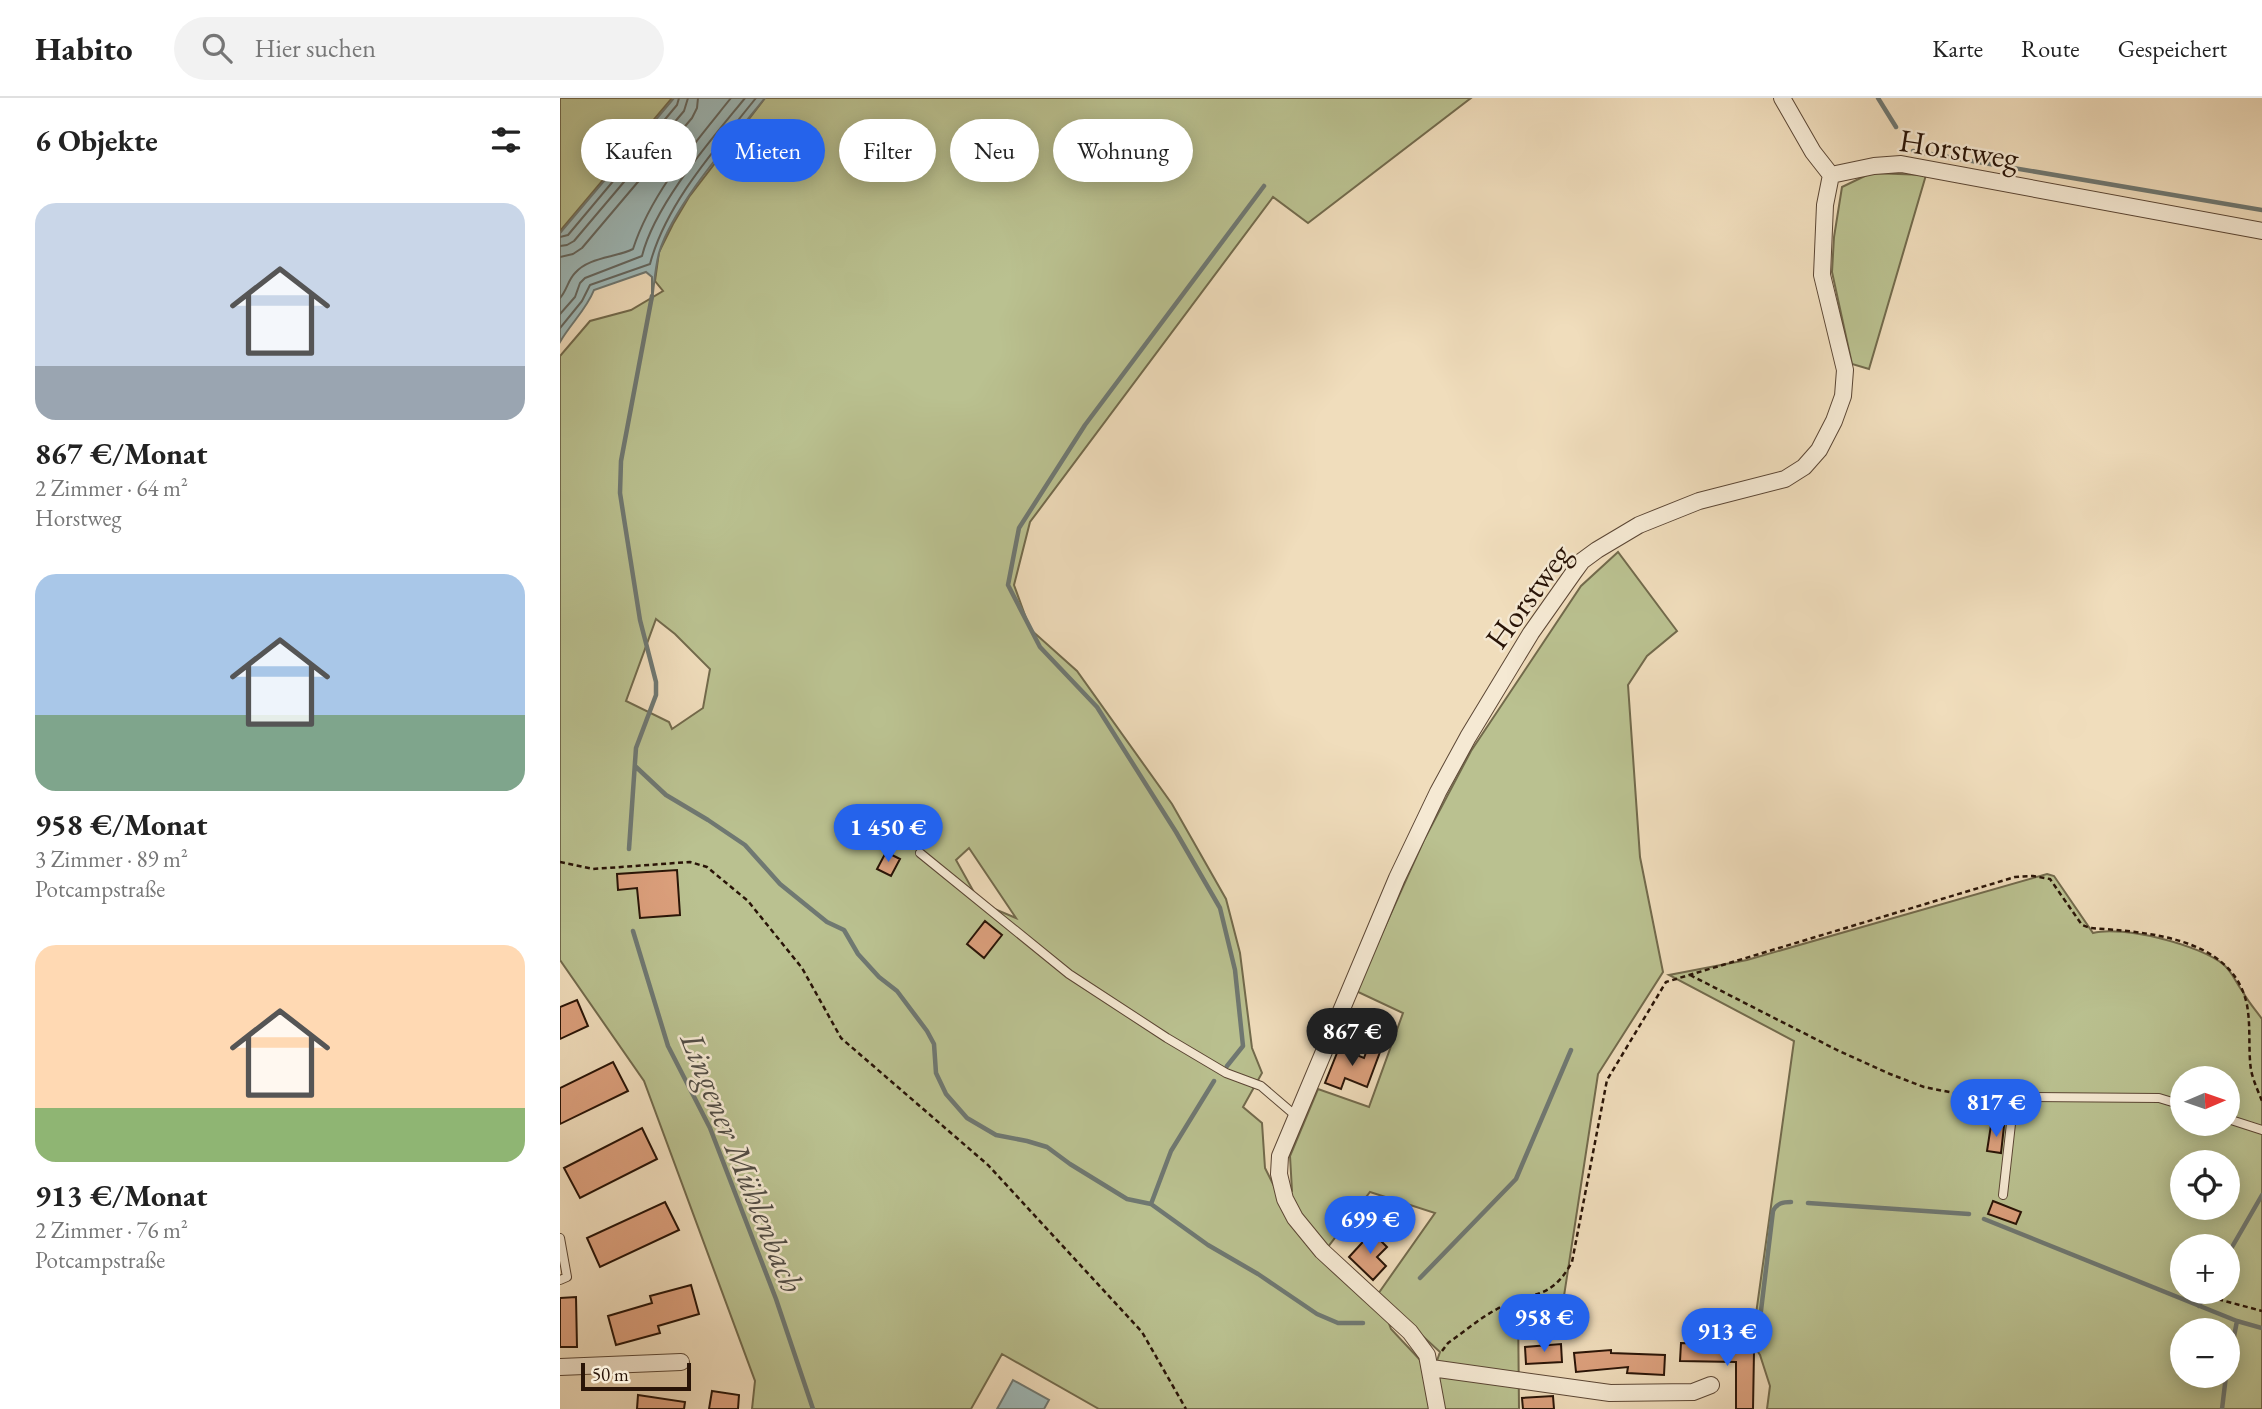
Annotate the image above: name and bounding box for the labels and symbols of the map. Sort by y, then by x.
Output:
street label: Horstweg [1896,119,2023,179]
street label: Horstweg [1476,534,1581,657]
pin: 1 450 € [823,804,953,864]
pin: 867 € [1303,1009,1401,1068]
water label: Lingener Mühlenbach [670,1025,814,1299]
north arrow [2170,1066,2240,1136]
pin: 817 € [1947,1080,2045,1139]
pin: 699 € [1321,1196,1419,1256]
pin: 958 € [1495,1294,1593,1354]
pin: 913 € [1678,1308,1776,1368]
scale bar [581,1360,691,1392]

